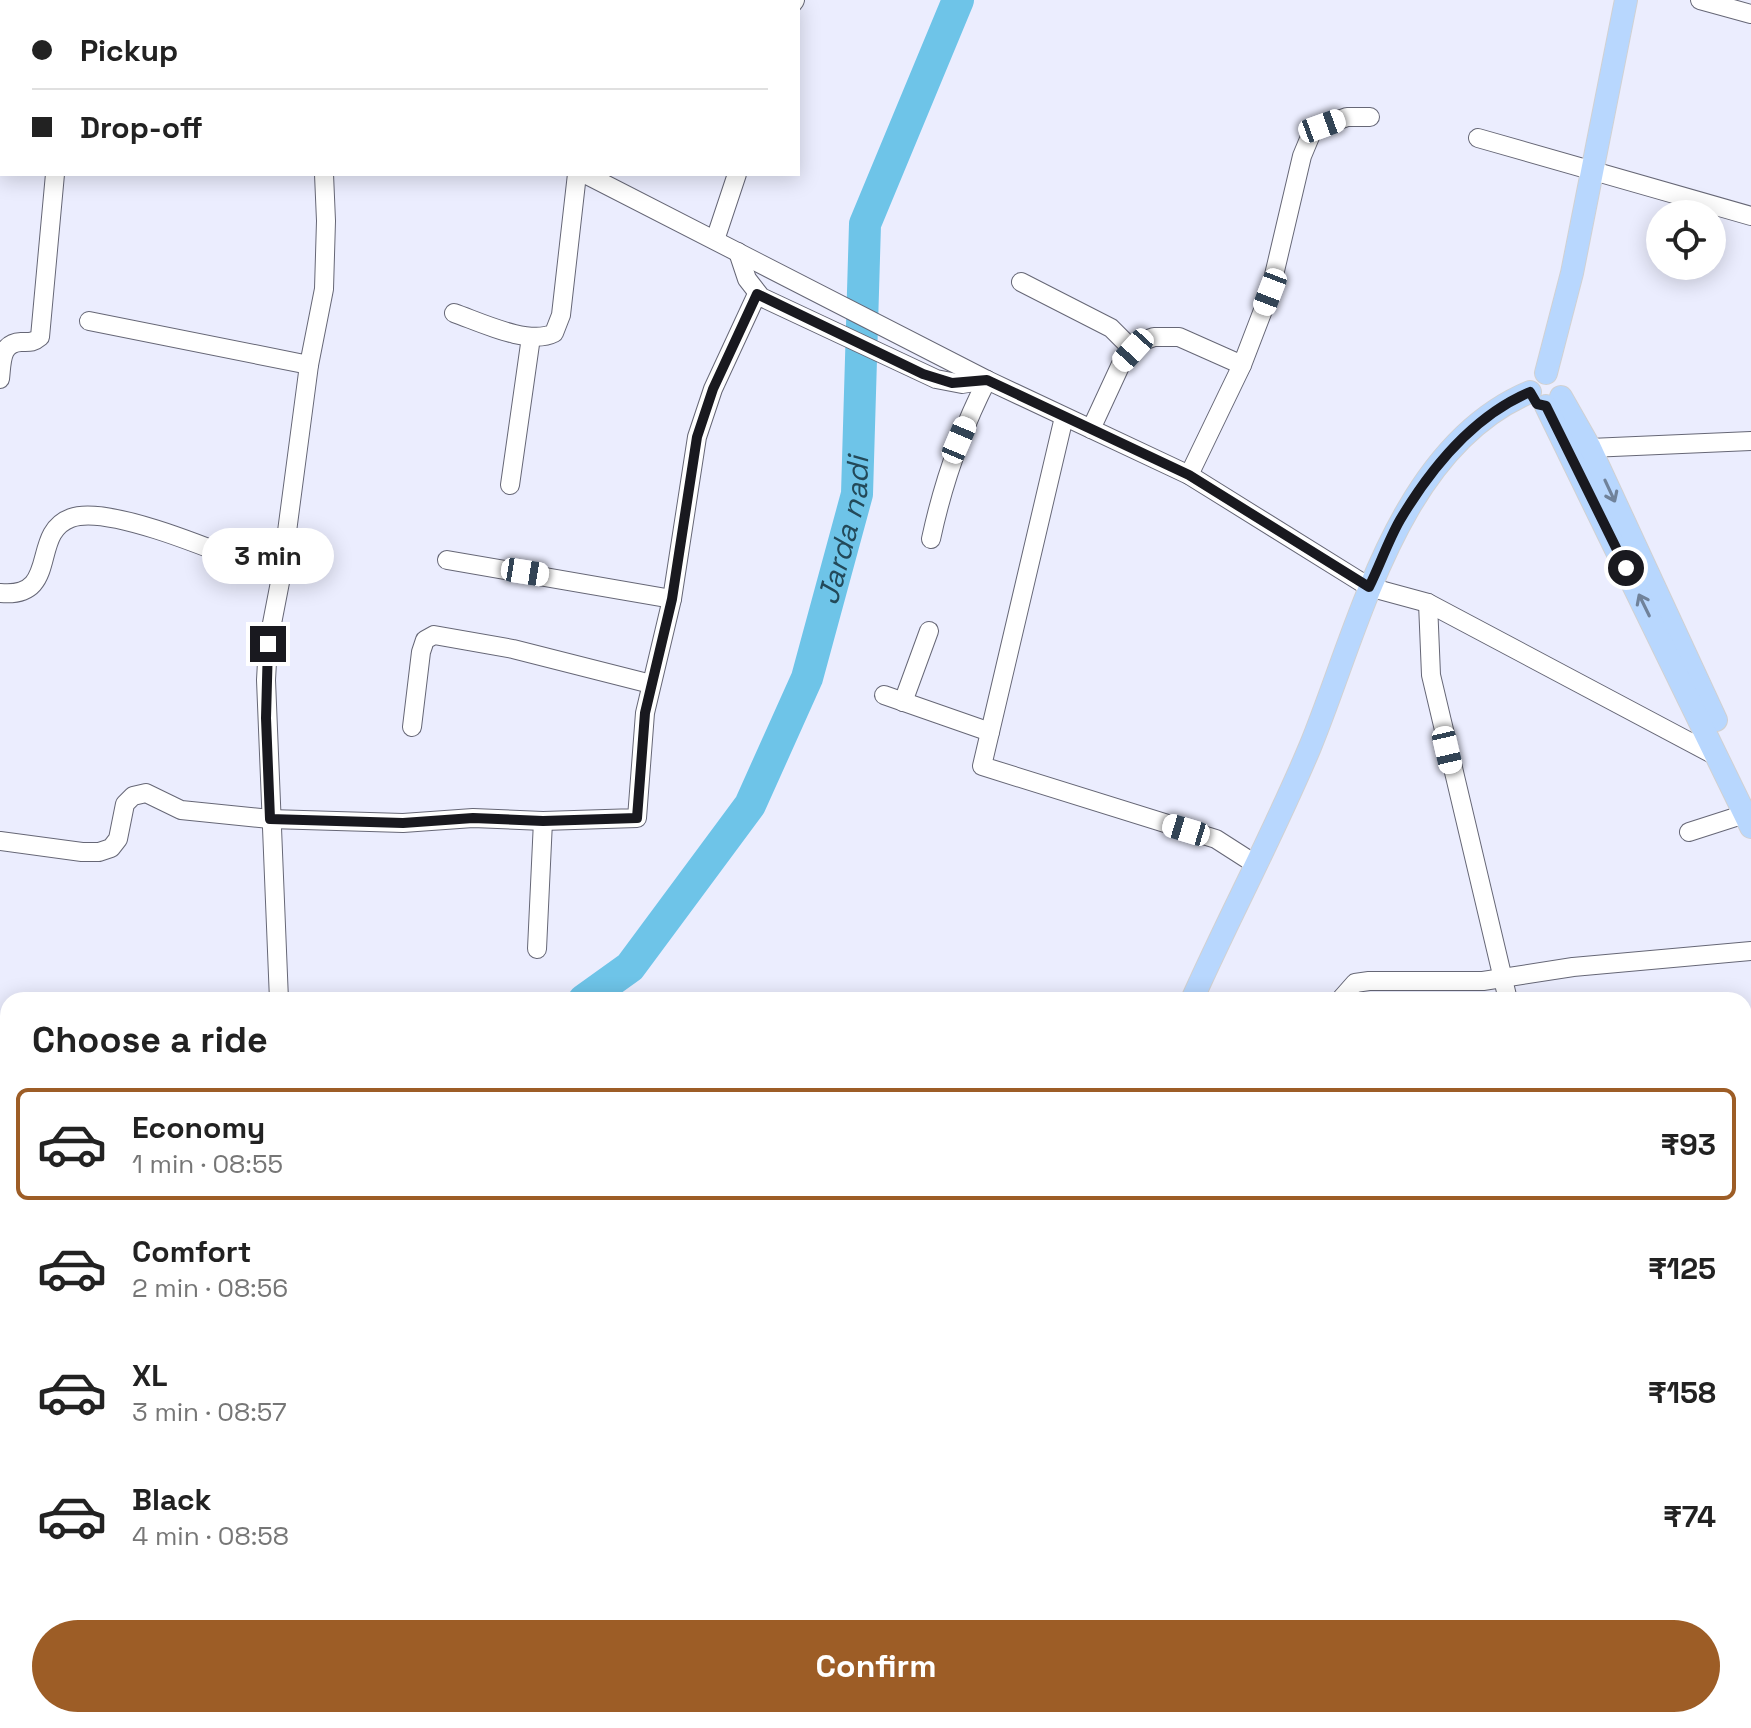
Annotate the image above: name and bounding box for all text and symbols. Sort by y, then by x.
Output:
text: Pickup [80,31,178,70]
car [1295,107,1349,145]
text: Drop-off [80,108,203,147]
map controls [1646,200,1726,280]
button: locate [1646,200,1726,280]
car [1250,265,1290,319]
car [1108,324,1158,376]
car [939,413,979,467]
water label: Jarda nadi [808,452,877,609]
one-way arrow [1603,478,1618,502]
callout: 3 min [202,528,334,584]
text: 3 min [234,539,302,573]
route start [1608,550,1644,586]
car [499,556,551,588]
one-way arrow [1636,594,1651,618]
route end [250,626,286,662]
car [1430,724,1464,776]
car [1160,812,1212,848]
text: Choose a ride [32,1017,268,1063]
icon: car [36,1108,108,1180]
text: Economy [132,1108,265,1147]
text: ₹93 [1661,1125,1716,1164]
text: 1 min · 08:55 [132,1147,283,1181]
icon: car [36,1232,108,1304]
text: Comfort [132,1232,251,1271]
text: ₹125 [1648,1249,1716,1288]
text: 2 min · 08:56 [132,1271,288,1305]
icon: car [36,1356,108,1428]
text: XL [132,1356,168,1395]
text: ₹158 [1648,1373,1716,1412]
text: 3 min · 08:57 [132,1395,287,1429]
icon: car [36,1480,108,1552]
text: Black [132,1480,211,1519]
text: ₹74 [1663,1497,1716,1536]
text: 4 min · 08:58 [132,1519,289,1553]
button: Confirm [32,1620,1720,1712]

